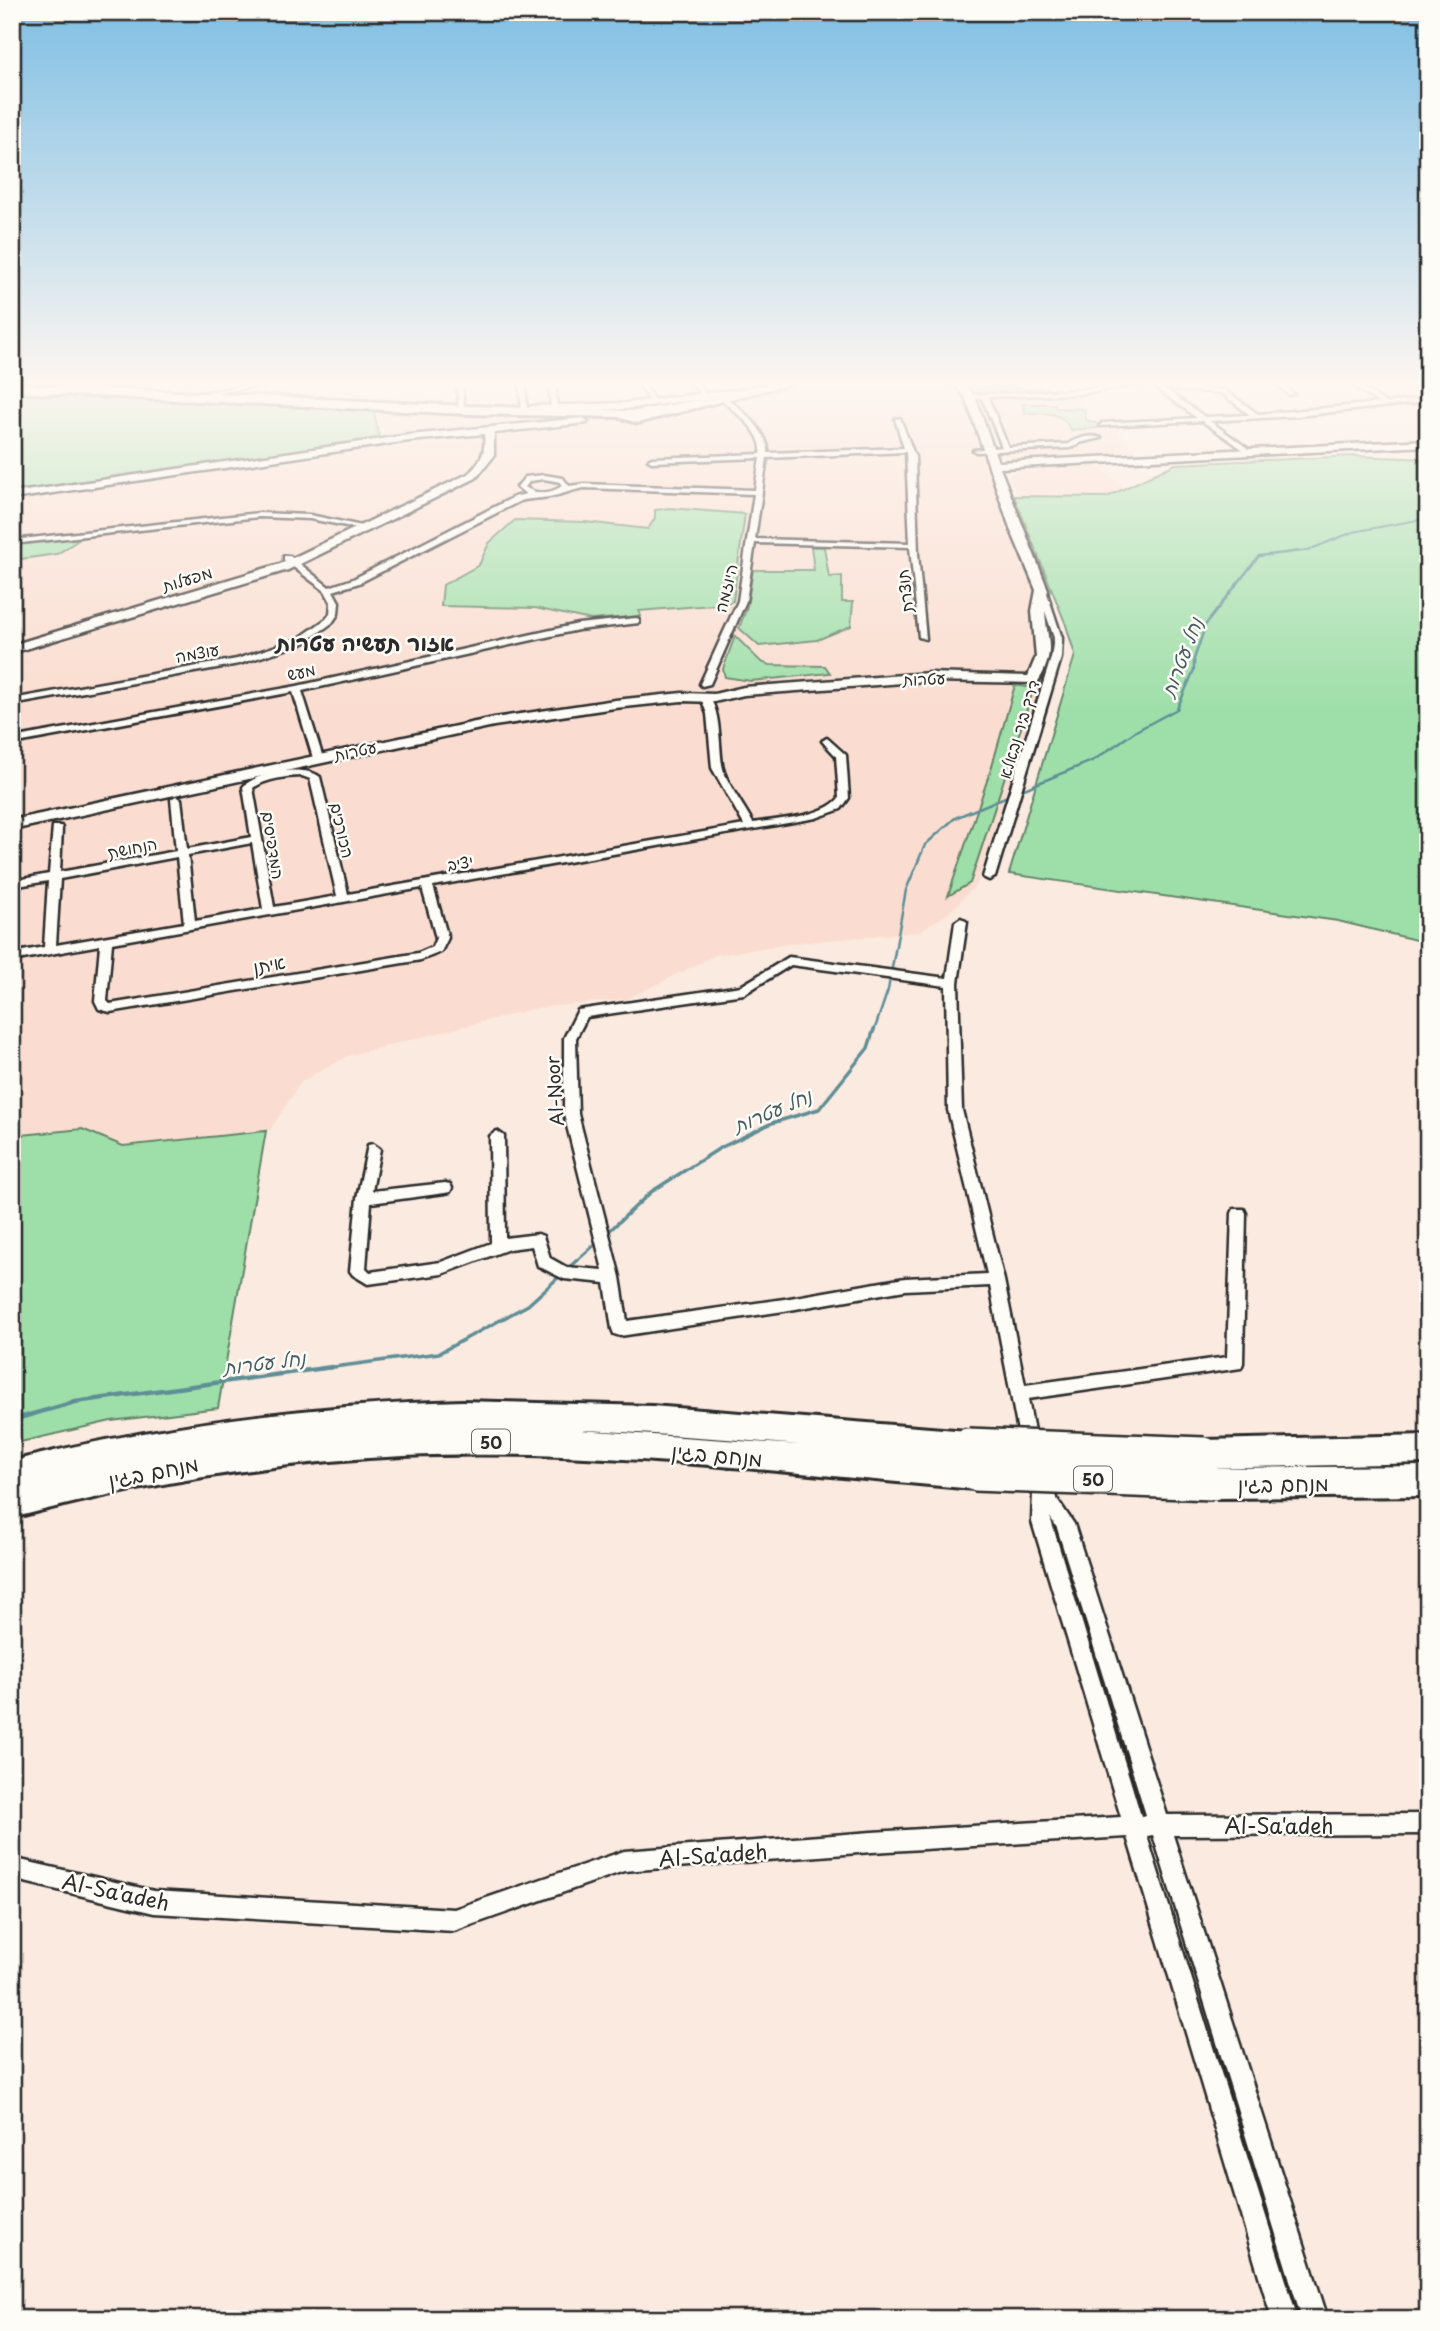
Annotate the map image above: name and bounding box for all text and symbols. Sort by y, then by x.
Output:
street label: מפעלות [158,559,215,597]
street label: היוזמה [707,561,743,615]
street label: תוצרת [889,568,919,615]
water label: נחל עטרות [1152,612,1209,702]
district label: אזור תעשיה עטרות [274,626,454,658]
street label: עוצמה [173,636,221,668]
street label: מעש [285,656,317,686]
street label: עטרות [901,665,946,691]
street label: דרך ביר נבאלא [992,677,1044,781]
street label: עטרות [331,734,378,766]
street label: הכורכים [325,800,361,860]
street label: המדפיסים [257,809,291,881]
street label: הנחושת [105,830,159,864]
street label: יציב [445,848,475,876]
street label: איתן [251,948,287,980]
street label: Al-Noor [538,1054,570,1127]
water label: נחל עטרות [727,1080,817,1140]
water label: נחל עטרות [219,1343,308,1381]
road number: 50 [472,1430,510,1454]
street label: מנחם בגין [670,1434,764,1474]
street label: מנחם בגין [105,1447,201,1495]
road number: 50 [1074,1466,1112,1492]
street label: מנחם בגין [1237,1466,1329,1500]
street label: Al-Sa'adeh [1225,1809,1333,1841]
street label: Al-Sa'adeh [658,1834,768,1874]
street label: Al-Sa'adeh [59,1864,173,1918]

